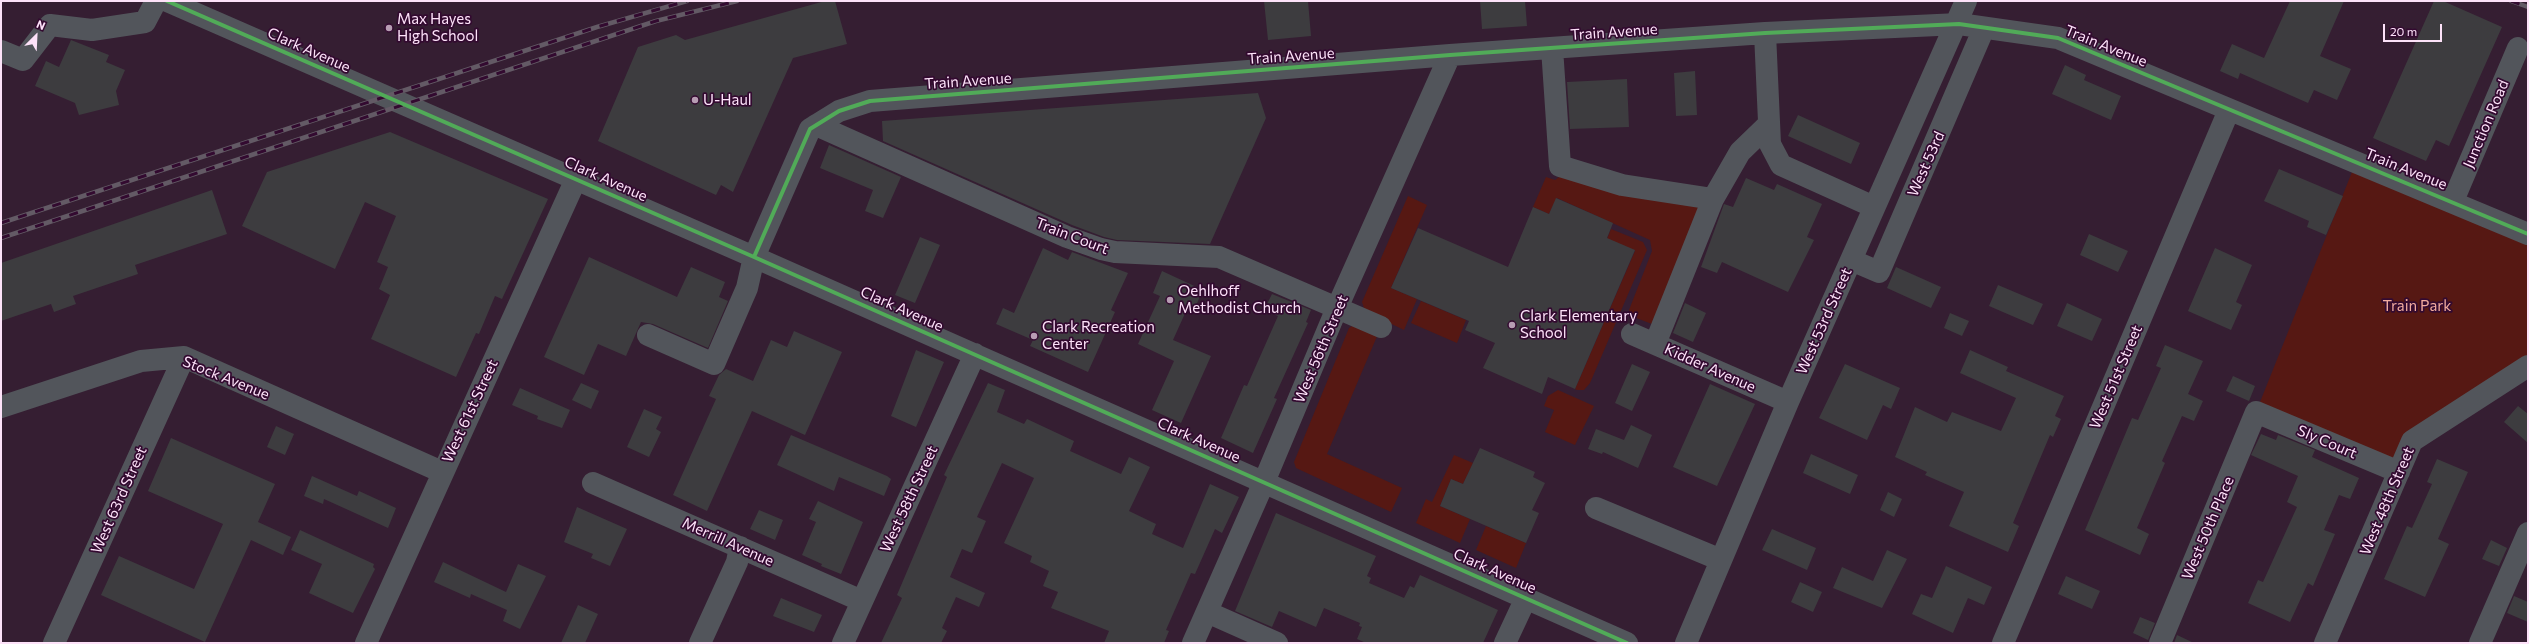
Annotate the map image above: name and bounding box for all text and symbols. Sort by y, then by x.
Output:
place label: Max Hayes High School [397,10,478,45]
north arrow [16,16,56,56]
scale bar [2385,16,2444,42]
text: N [35,17,47,32]
street label: Train Avenue [1570,20,1658,44]
street label: Train Avenue [2062,21,2150,71]
marker: Max Hayes High School [384,23,394,33]
street label: Clark Avenue [265,24,353,76]
text: 20 m [2390,24,2417,38]
street label: Train Avenue [1247,44,1335,68]
street label: Train Avenue [924,69,1012,93]
street label: Junction Road [2459,77,2513,171]
place label: U-Haul [703,91,752,109]
marker: U-Haul [690,95,700,105]
street label: West 53rd [1904,129,1948,199]
street label: Train Avenue [2362,144,2450,194]
street label: Clark Avenue [562,153,650,205]
street label: Train Court [1033,214,1111,258]
street label: West 53rd Street [1792,265,1856,377]
place label: Oehlhoff Methodist Church [1178,282,1301,317]
street label: Clark Avenue [858,283,946,335]
street label: West 56th Street [1290,292,1352,406]
marker: Oehlhoff Methodist Church [1165,295,1175,305]
park label: Train Park [2383,297,2451,315]
place label: Clark Elementary School [1520,307,1637,342]
place label: Clark Recreation Center [1042,318,1155,353]
marker: Clark Elementary School [1507,320,1517,330]
street label: West 51st Street [2086,322,2146,432]
marker: Clark Recreation Center [1029,331,1039,341]
street label: Kidder Avenue [1662,340,1758,396]
street label: Stock Avenue [180,352,272,404]
street label: West 61st Street [438,357,502,465]
street label: Clark Avenue [1155,414,1243,466]
street label: Sly Court [2294,421,2360,463]
street label: West 58th Street [876,443,942,555]
street label: West 63rd Street [87,444,151,556]
street label: West 48th Street [2356,444,2418,558]
street label: West 50th Place [2178,474,2238,582]
street label: Merrill Avenue [679,514,777,570]
street label: Clark Avenue [1451,545,1539,597]

